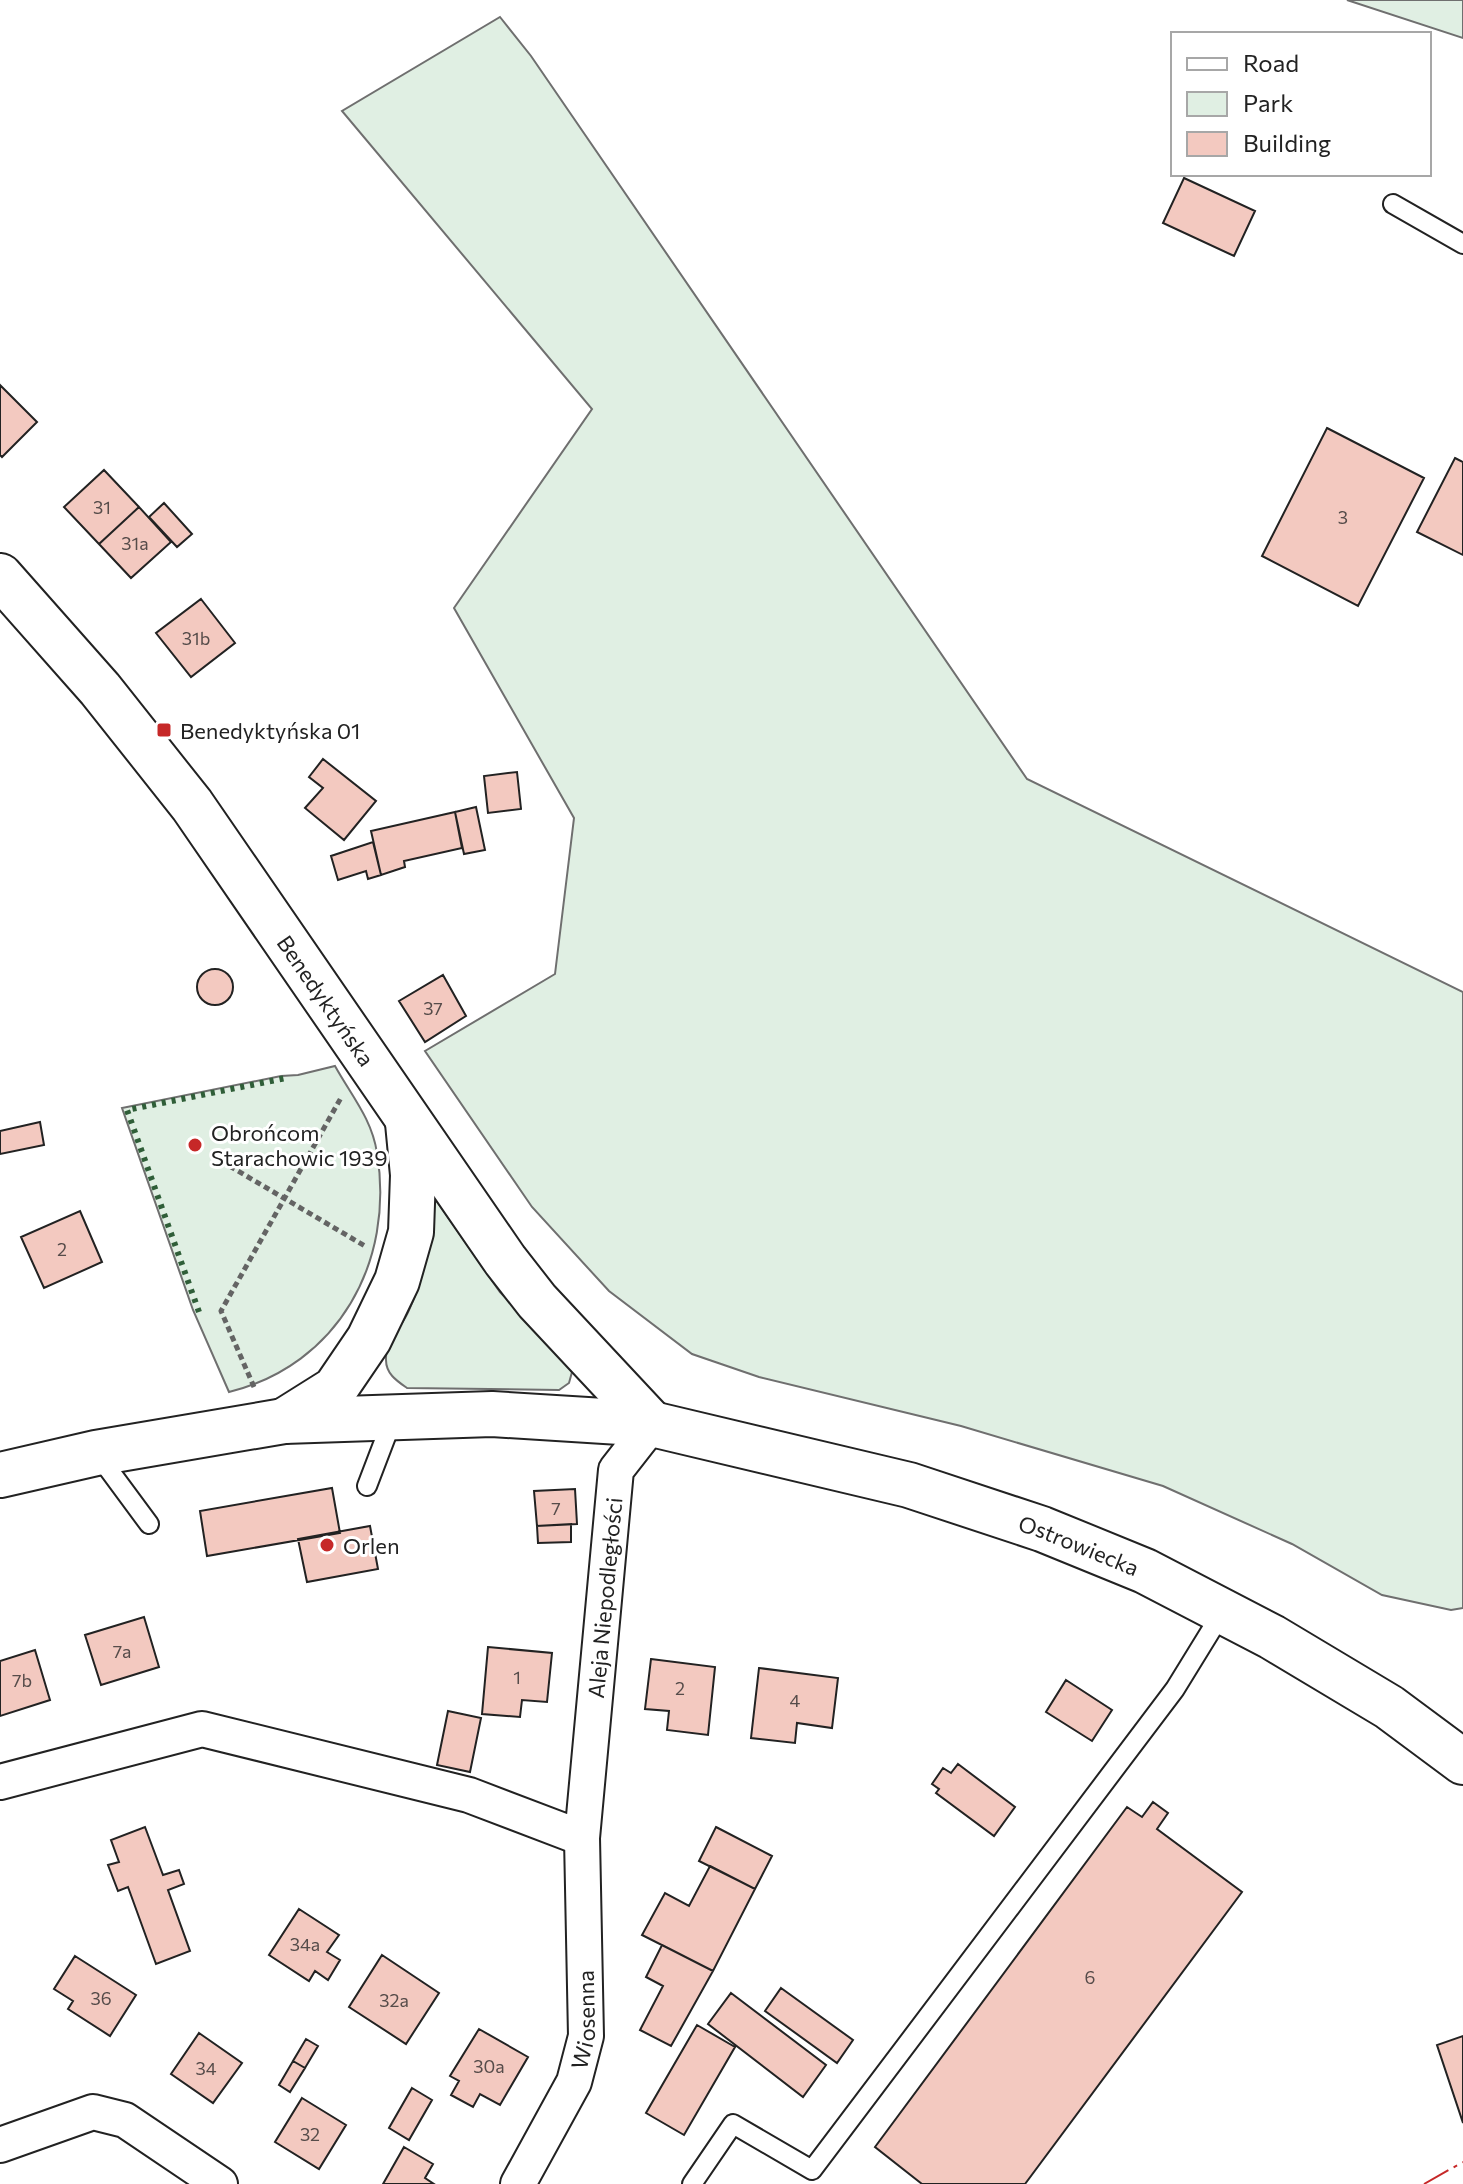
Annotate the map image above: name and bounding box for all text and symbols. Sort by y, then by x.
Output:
legend [1171,32,1431,176]
text: Road [1243,48,1299,77]
text: Park [1243,88,1293,117]
text: Building [1243,128,1331,157]
house number: 31 [93,496,111,518]
house number: 3 [1338,506,1348,528]
house number: 31a [121,532,149,554]
house number: 31b [182,627,210,649]
place label: Benedyktyńska 01 [180,717,360,744]
marker: Benedyktyńska 01 [155,721,173,739]
street label: Benedyktyńska [272,930,381,1071]
house number: 37 [423,997,443,1019]
place label: Obrońcom Starachowic 1939 [211,1119,387,1171]
marker: Obrońcom Starachowic 1939 [186,1136,204,1154]
house number: 2 [57,1238,67,1260]
street label: Aleja Niepodległości [581,1496,627,1700]
house number: 7 [551,1497,561,1519]
street label: Ostrowiecka [1015,1509,1143,1581]
place label: Orlen [343,1532,400,1559]
marker: Orlen [318,1536,336,1554]
house number: 7a [113,1640,131,1662]
house number: 1 [513,1666,521,1688]
house number: 7b [12,1669,32,1691]
house number: 2 [675,1677,685,1699]
house number: 4 [790,1689,801,1711]
house number: 34a [290,1933,320,1955]
house number: 6 [1085,1966,1095,1988]
street label: Wiosenna [564,1970,600,2072]
house number: 36 [90,1987,112,2009]
house number: 32a [379,1989,409,2011]
house number: 30a [473,2055,505,2077]
house number: 34 [195,2057,217,2079]
house number: 32 [300,2123,320,2145]

